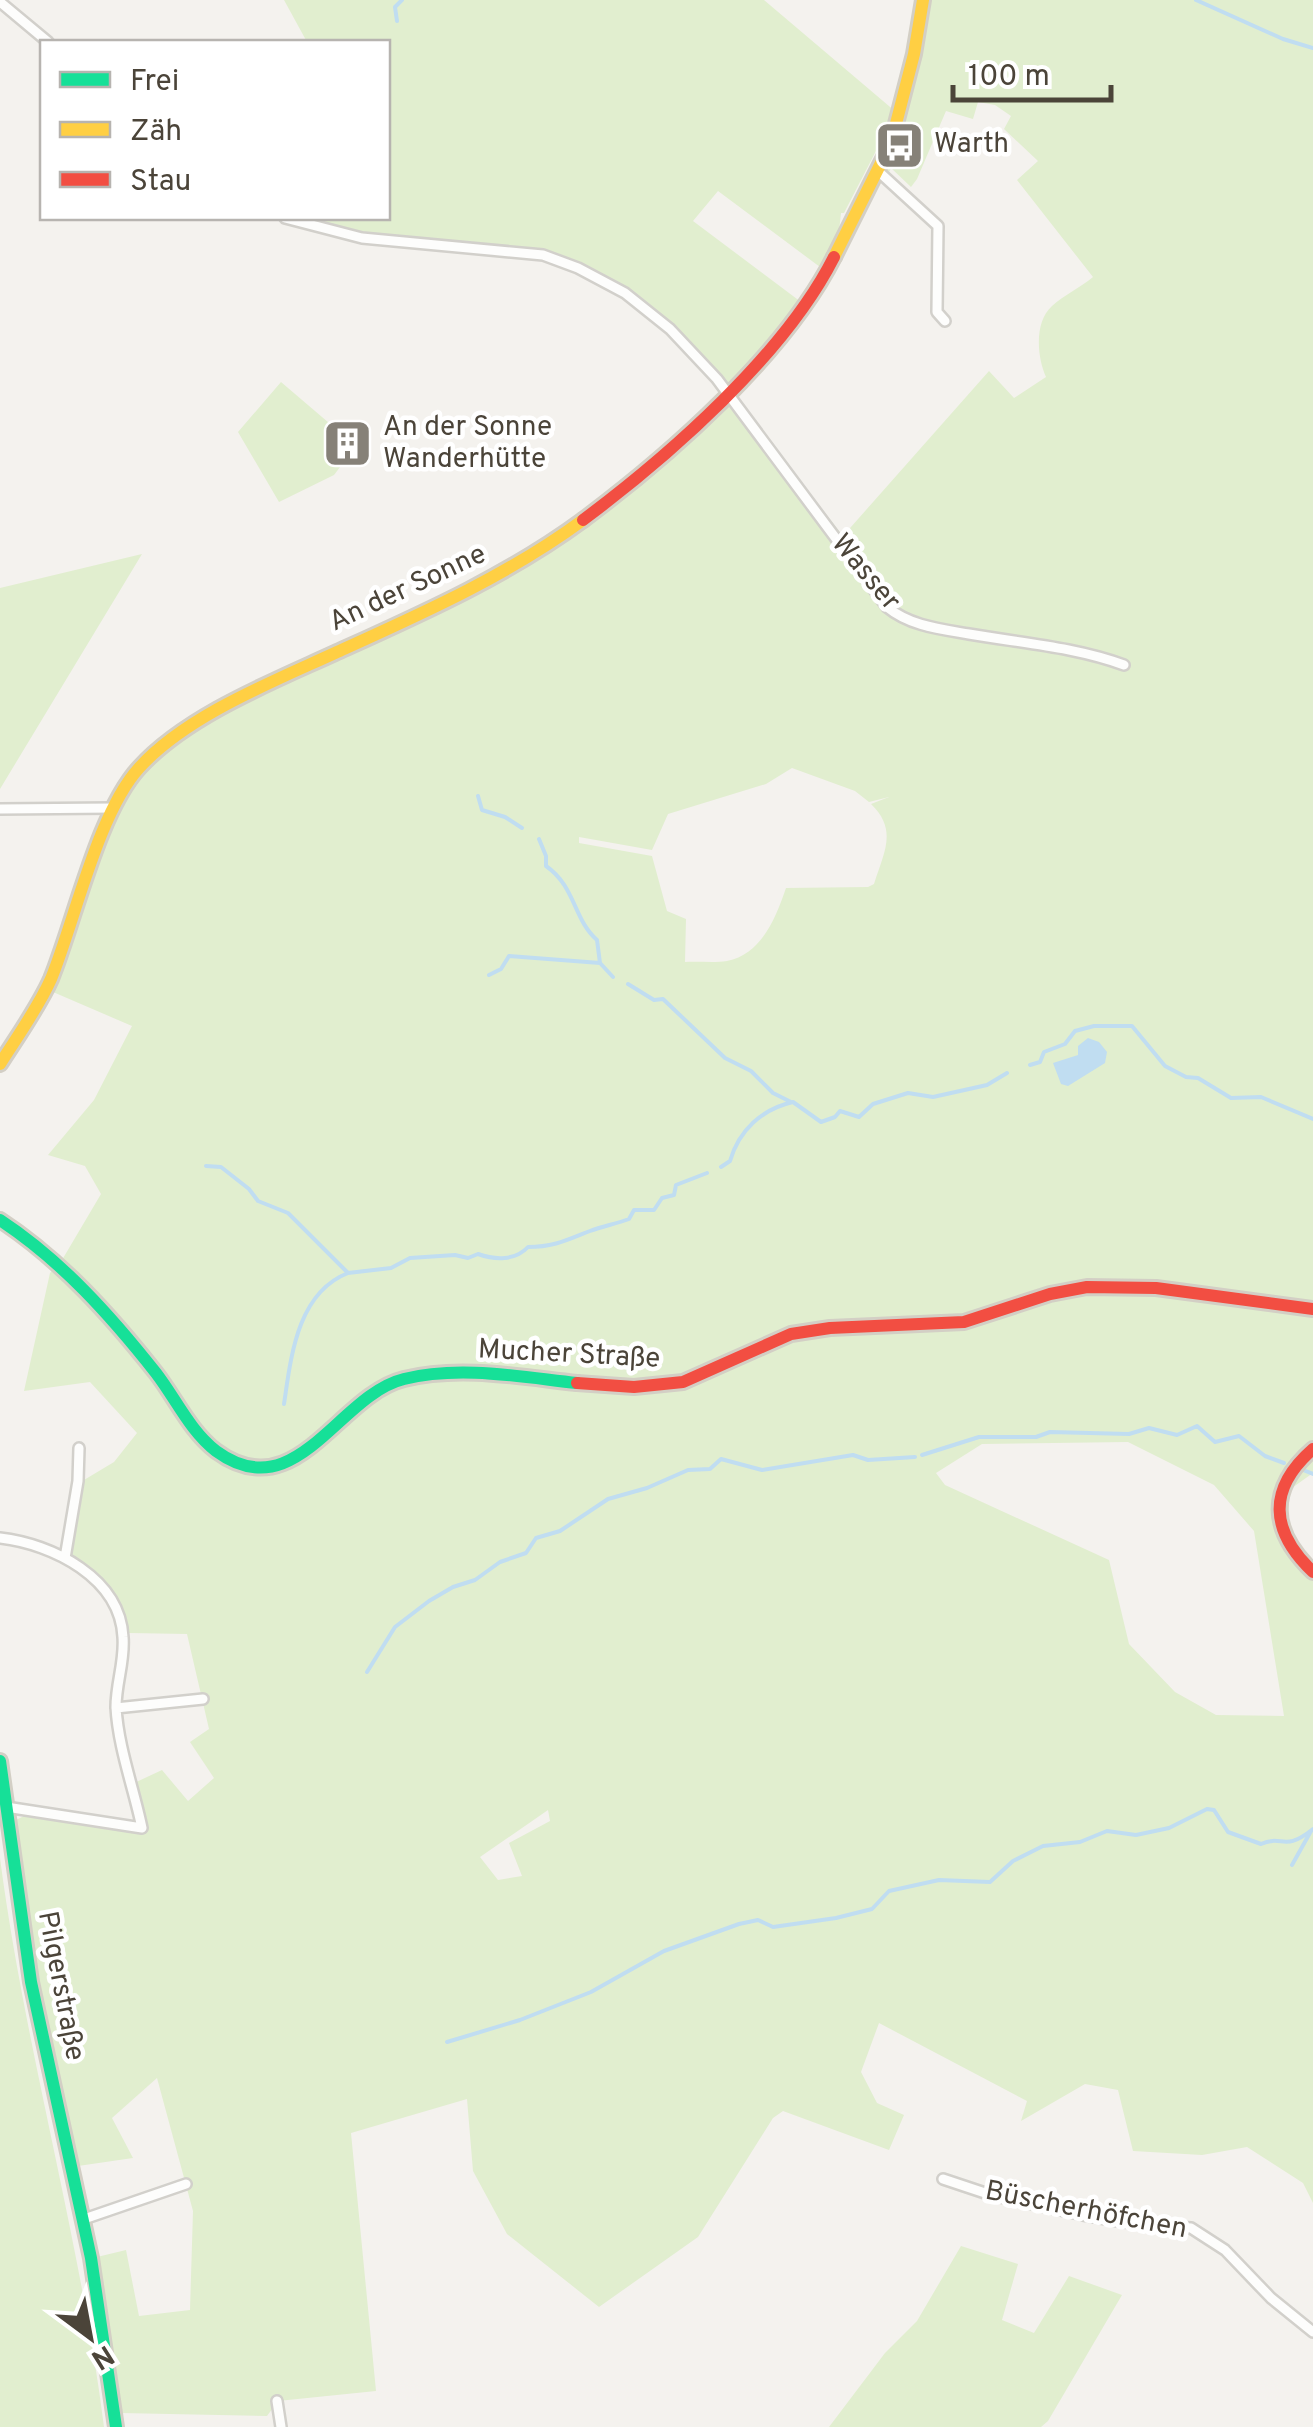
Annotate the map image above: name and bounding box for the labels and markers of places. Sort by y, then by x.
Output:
bus stop icon: Warth [873,119,925,171]
place label: Warth [934,127,1009,163]
place label: An der Sonne Wanderhütte [383,410,552,478]
building icon: An der Sonne Wanderhütte [322,418,374,470]

